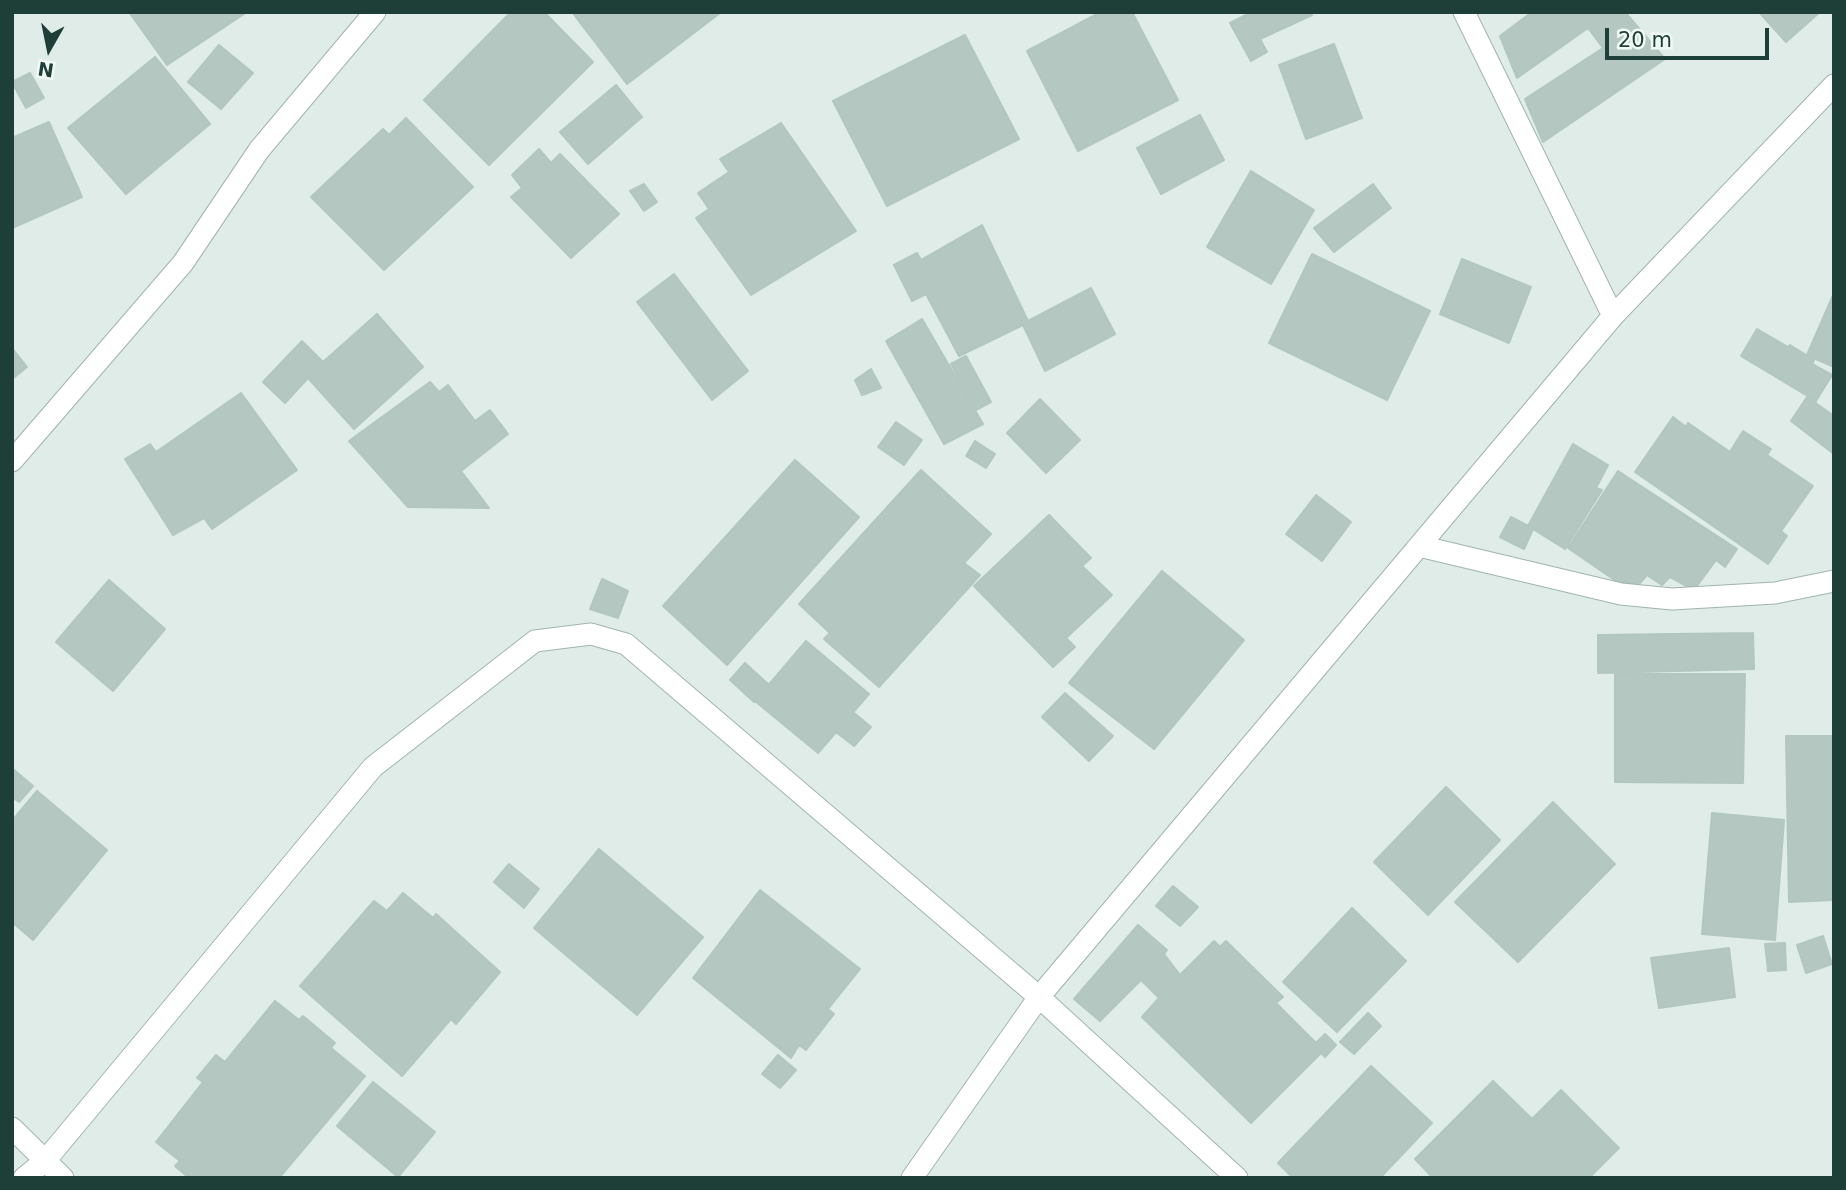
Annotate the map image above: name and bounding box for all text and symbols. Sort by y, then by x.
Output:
north arrow [14,14,84,84]
scale bar [1608,14,1772,58]
text: 20 m [1618,28,1672,52]
text: N [36,58,55,82]

